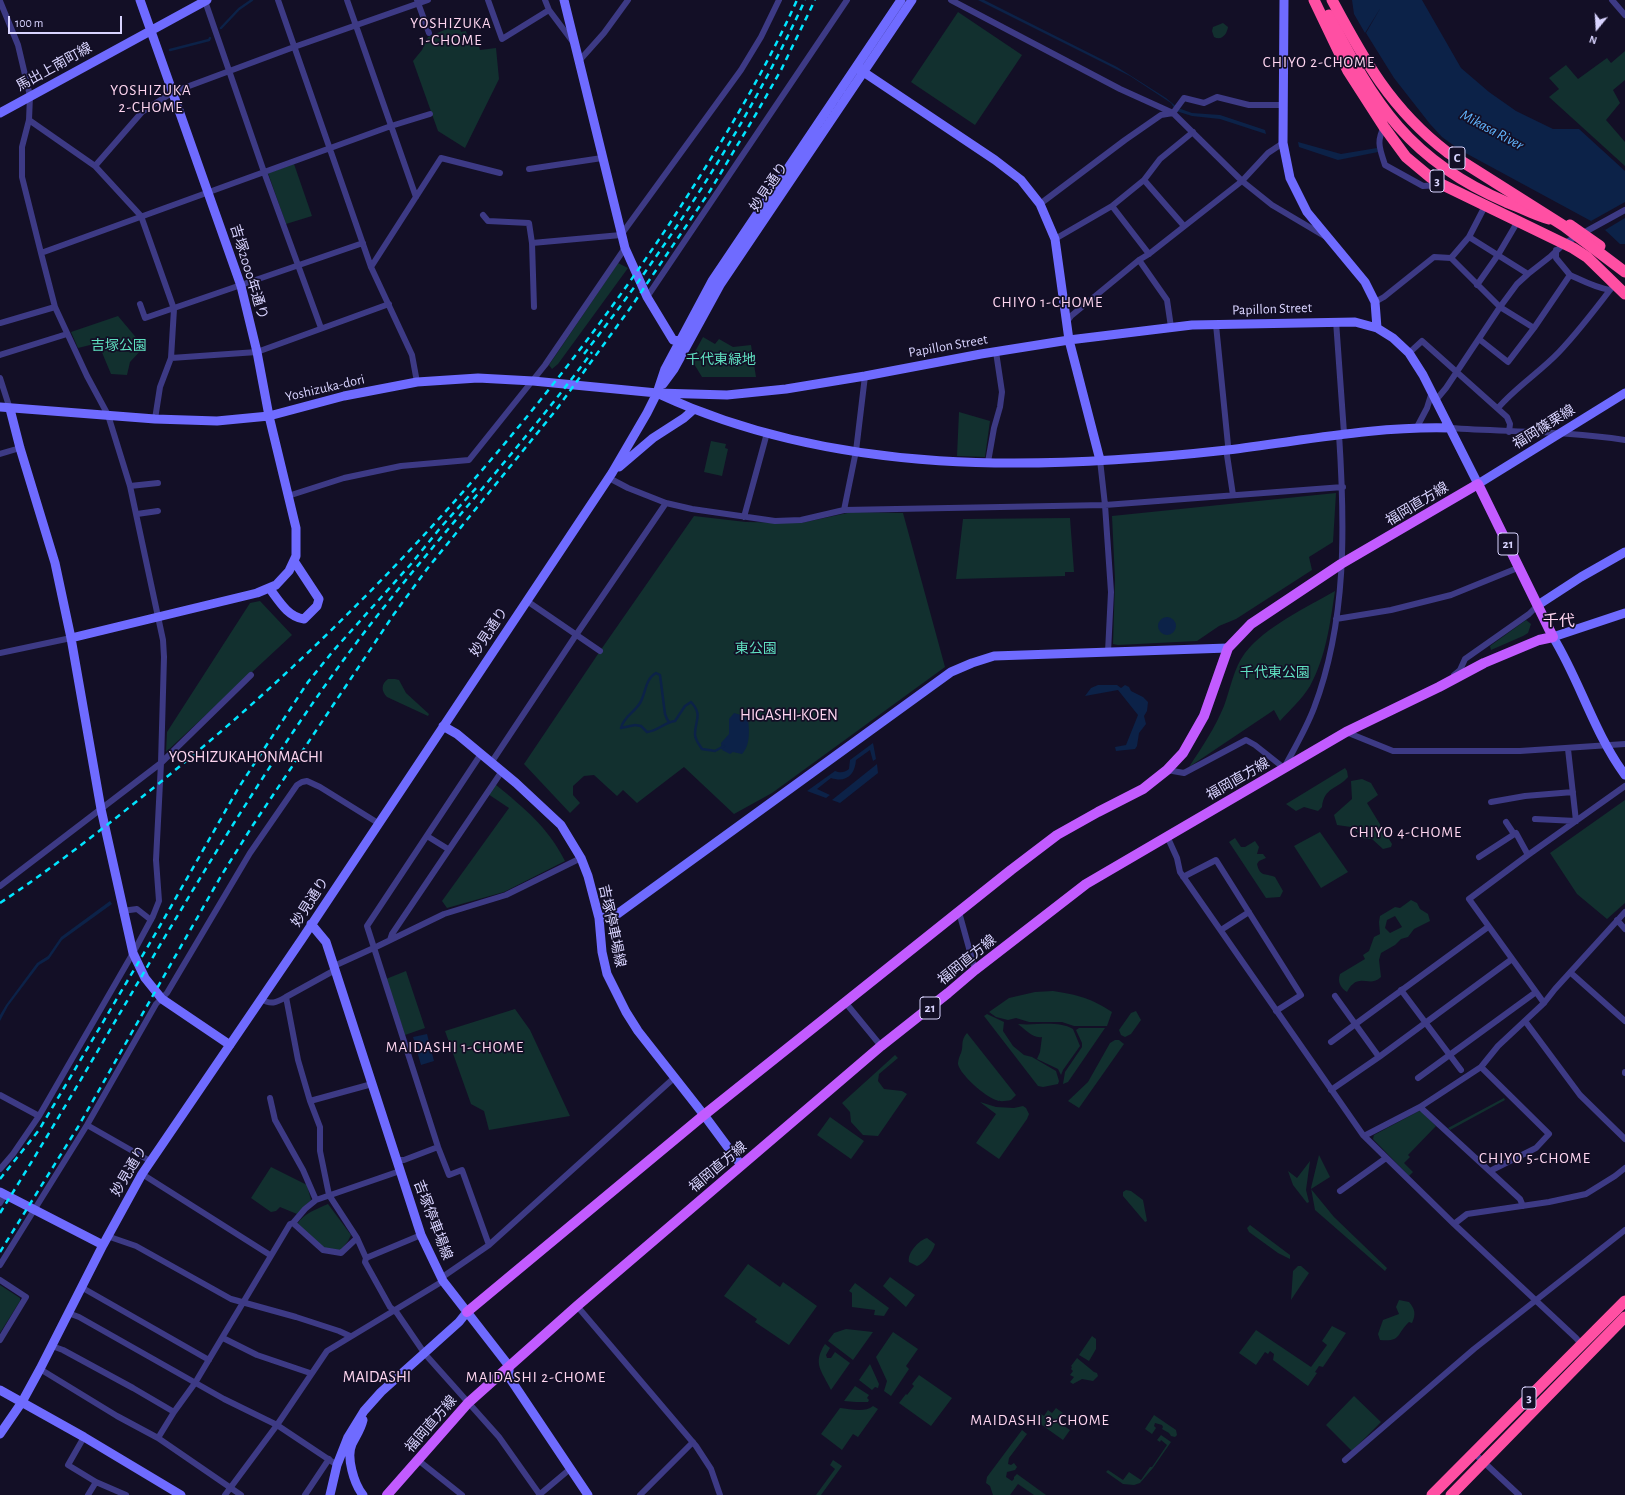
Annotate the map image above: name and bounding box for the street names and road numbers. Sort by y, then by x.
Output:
street label: 馬出上南町線 [13,39,95,95]
road number: C [1449,147,1465,169]
street label: 妙見通り [746,159,792,215]
road number: 3 [1430,170,1444,192]
street label: 吉塚2000年通り [227,222,271,322]
street label: Papillon Street [1232,299,1312,319]
street label: Papillon Street [907,331,989,361]
street label: Yoshizuka-dori [284,371,366,405]
street label: 福岡篠栗線 [1510,401,1578,453]
street label: 福岡直方線 [1383,479,1451,529]
road number: 21 [1498,533,1518,555]
street label: 妙見通り [466,604,512,660]
street label: 福岡直方線 [1203,754,1273,804]
street label: 妙見通り [288,874,332,930]
street label: 吉塚停車場線 [595,883,629,969]
street label: 福岡直方線 [935,931,999,989]
road number: 21 [920,997,940,1019]
street label: 福岡直方線 [686,1138,750,1196]
street label: 妙見通り [107,1143,151,1199]
street label: 吉塚停車場線 [410,1178,456,1262]
road number: 3 [1522,1387,1536,1409]
street label: 福岡直方線 [402,1392,460,1456]

